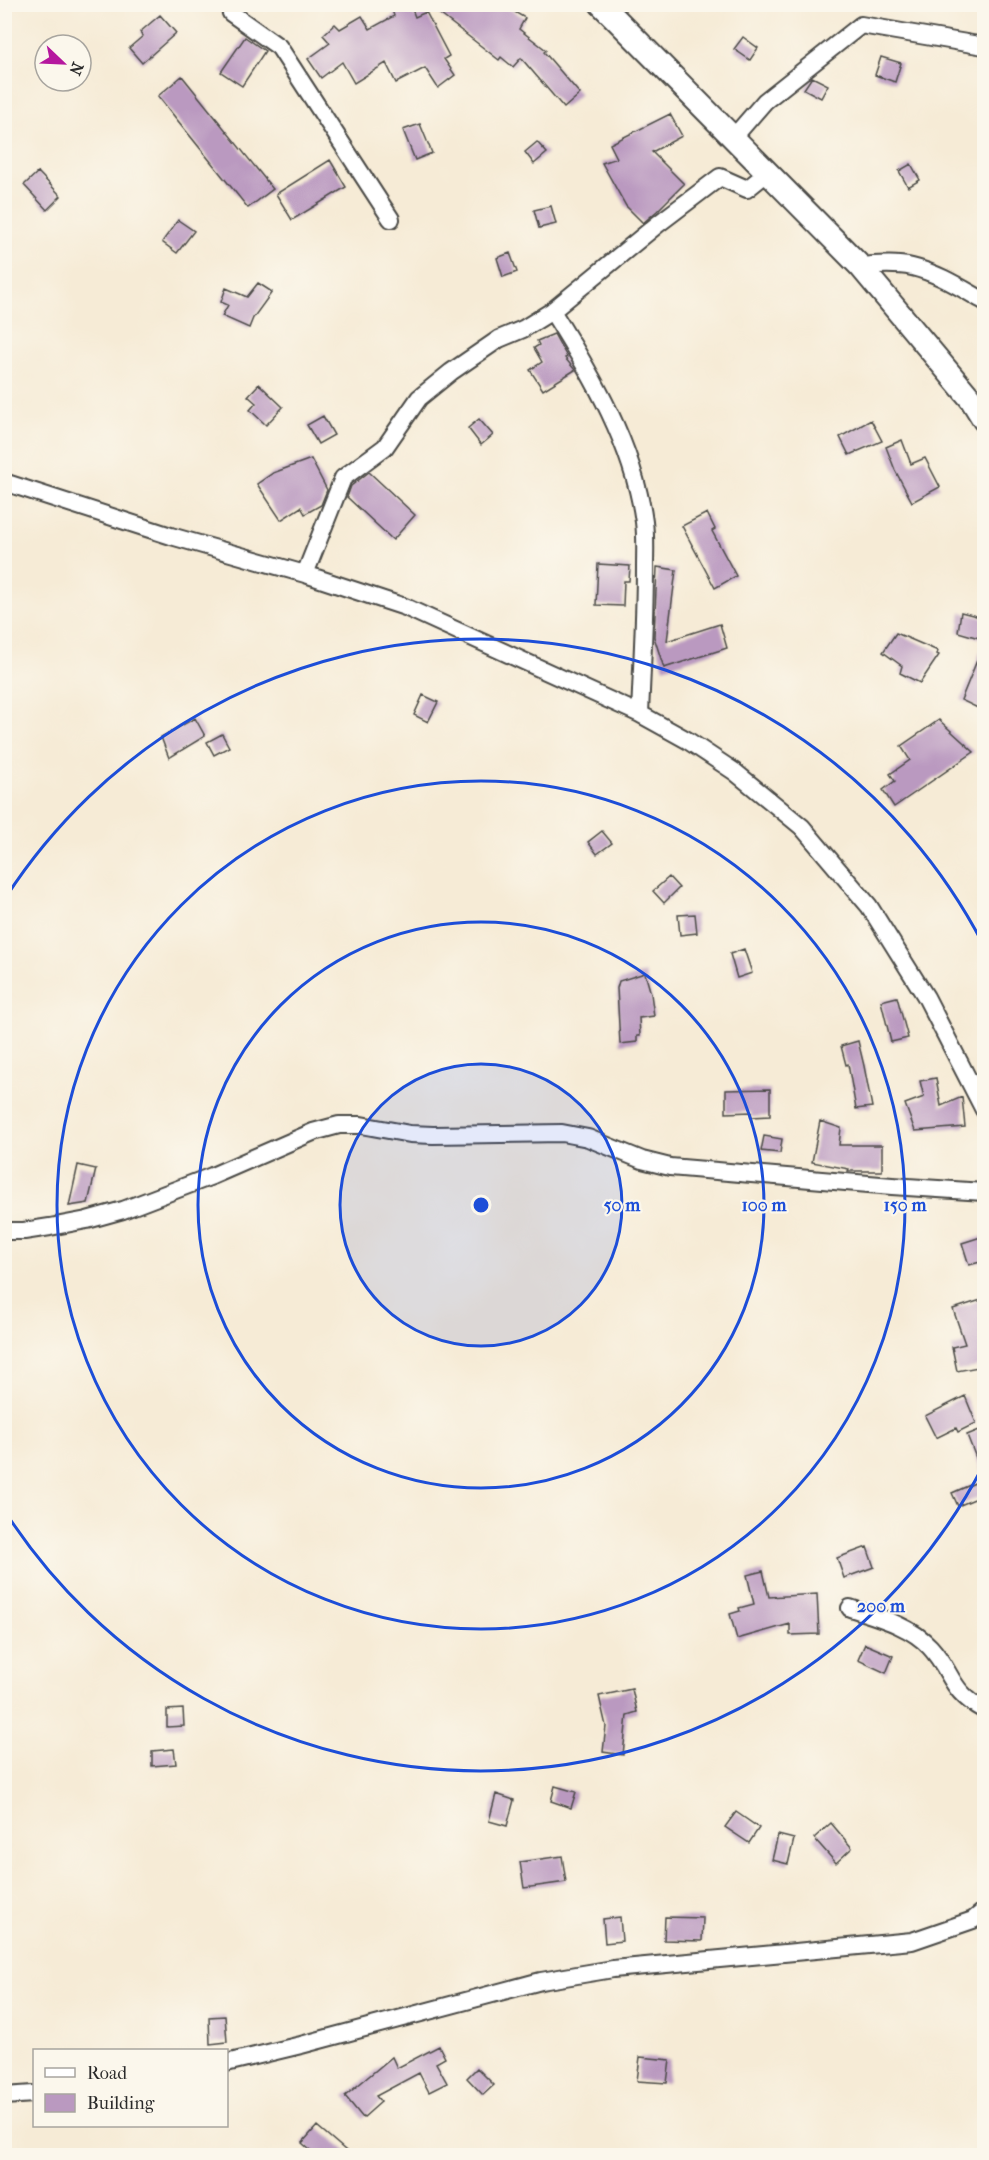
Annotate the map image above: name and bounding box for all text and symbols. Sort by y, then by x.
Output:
north arrow [33,33,93,93]
text: N [65,59,87,79]
centre of rings [471,1195,491,1215]
text: 50 m [604,1195,641,1216]
text: 100 m [741,1195,788,1216]
text: 150 m [884,1195,927,1216]
text: 200 m [857,1596,906,1617]
legend [33,2049,228,2127]
text: Road [87,2063,127,2084]
text: Building [87,2093,155,2114]

